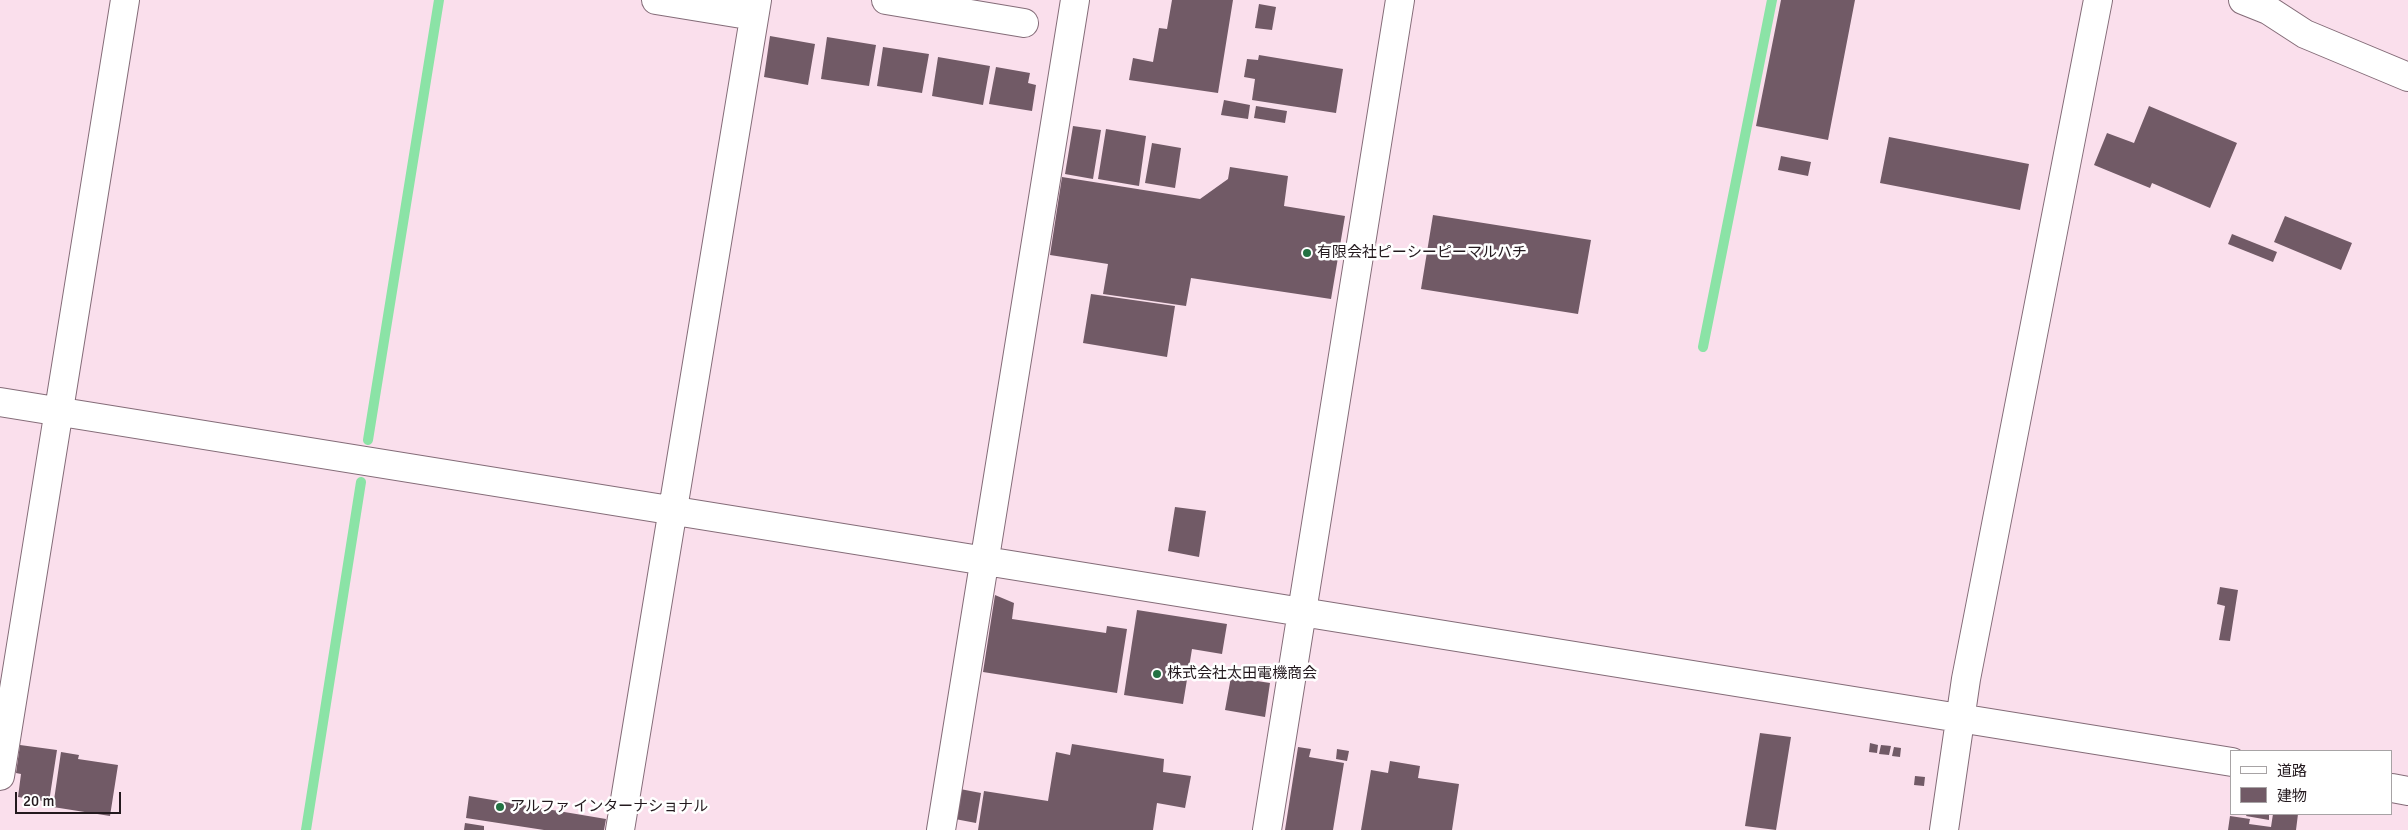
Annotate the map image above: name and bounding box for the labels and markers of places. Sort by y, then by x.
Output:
place label: 有限会社ピーシーピーマルハチ [1317,244,1527,262]
marker: 有限会社ピーシーピーマルハチ [1301,247,1313,259]
place label: 株式会社太田電機商会 [1167,665,1317,683]
marker: 株式会社太田電機商会 [1151,668,1163,680]
place label: アルファ インターナショナル [510,798,708,816]
marker: アルファ インターナショナル [494,801,506,813]

